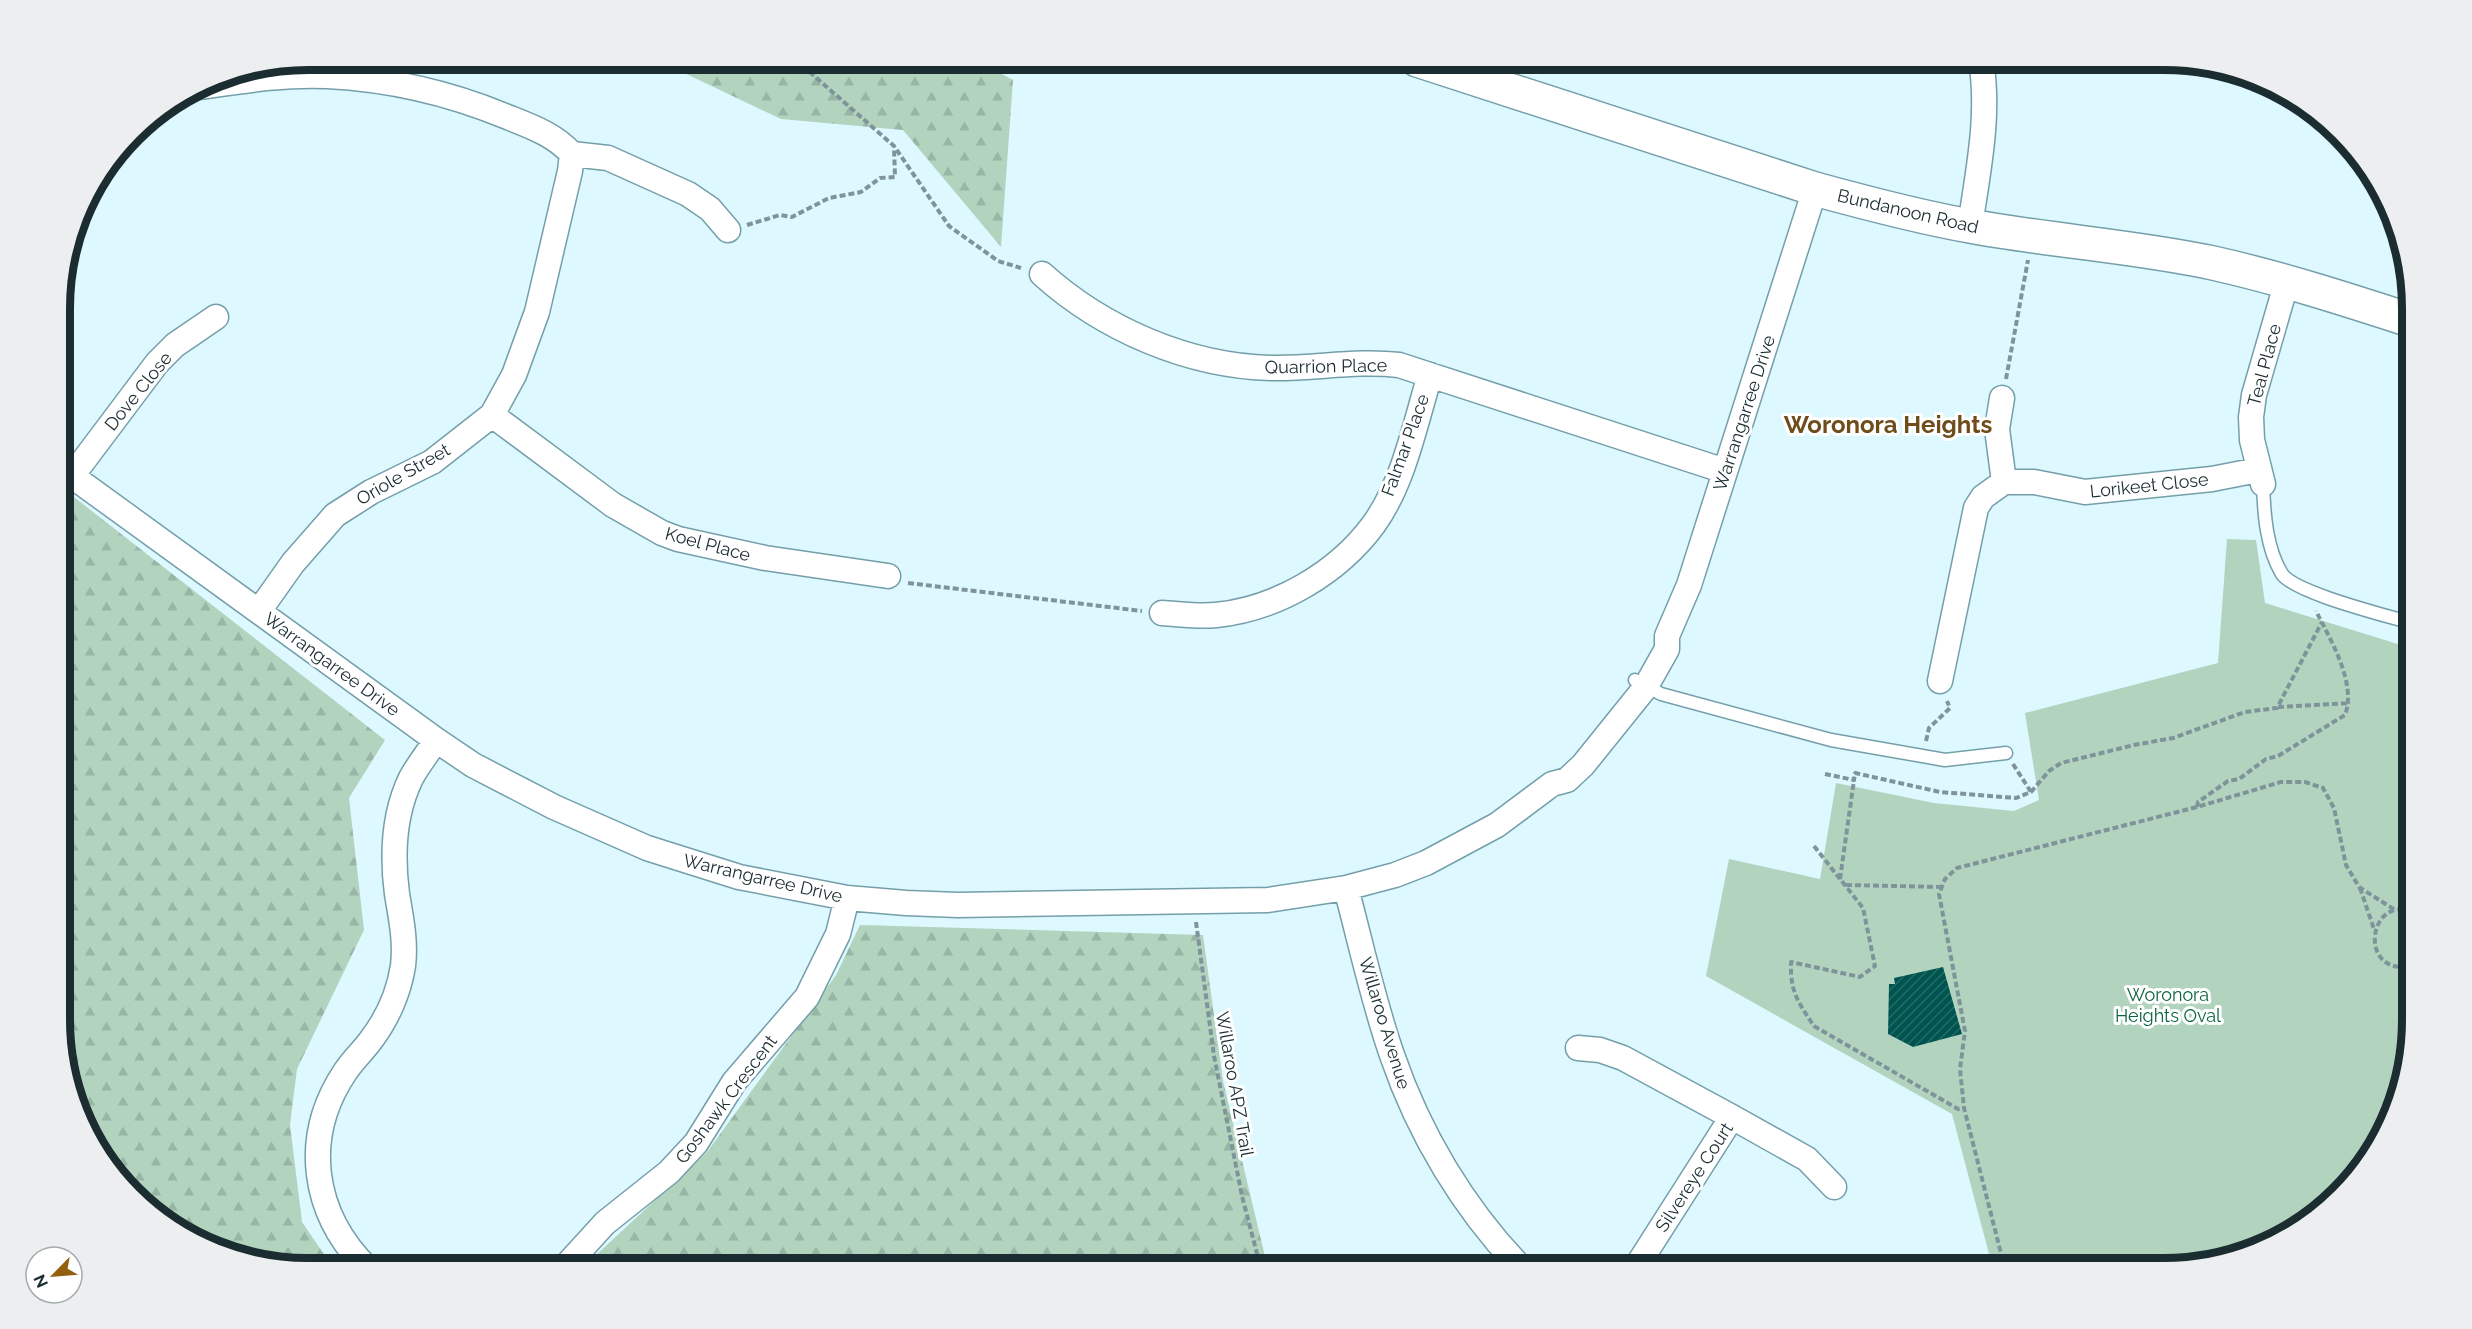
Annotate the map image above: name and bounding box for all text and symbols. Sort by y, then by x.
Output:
street label: Bundanoon Road [1835,185,1981,237]
street label: Teal Place [2243,321,2285,409]
street label: Warrangarree Drive [1709,332,1779,494]
street label: Dove Close [100,347,176,434]
street label: Quarrion Place [1265,354,1388,378]
street label: Falmar Place [1377,391,1433,499]
district label: Woronora Heights [1784,410,1992,439]
street label: Oriole Street [353,439,453,509]
street label: Lorikeet Close [2089,468,2210,502]
street label: Koel Place [663,523,753,566]
street label: Warrangarree Drive [260,608,404,721]
street label: Warrangarree Drive [681,849,845,907]
street label: Willaroo Avenue [1355,954,1415,1092]
park label: Woronora Heights Oval [2115,984,2221,1026]
street label: Willaroo APZ Trail [1212,1010,1258,1158]
street label: Goshawk Crescent [671,1031,781,1167]
street label: Silvereye Court [1651,1118,1737,1236]
north arrow [24,1245,84,1305]
text: N [30,1272,52,1291]

